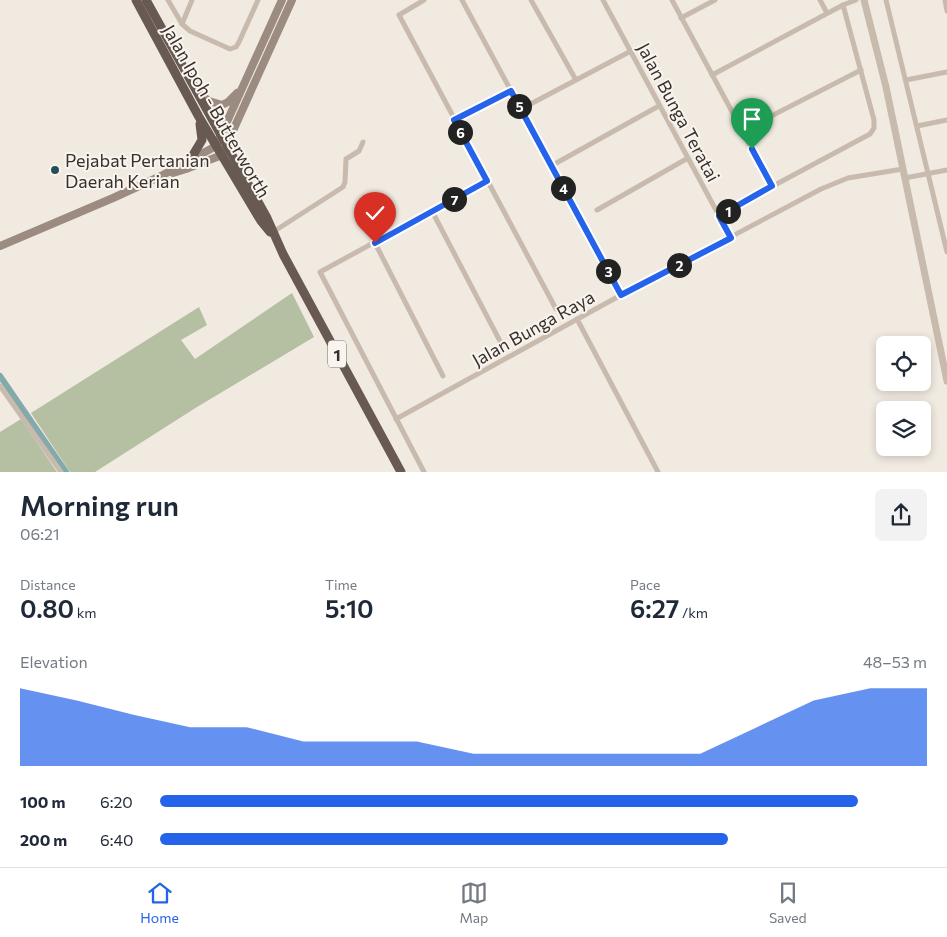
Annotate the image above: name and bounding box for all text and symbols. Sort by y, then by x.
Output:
street label: Jalan Ipoh - Butterworth [158,20,276,202]
street label: Jalan Bunga Teratai [633,39,725,185]
pin: 5 [506,94,532,118]
text: 5 [515,98,524,115]
pin [731,98,773,149]
icon: arrive [738,105,766,133]
pin: 6 [448,120,472,144]
text: 6 [456,124,465,141]
place label: Pejabat Pertanian Daerah Kerian [65,149,210,192]
marker: Pejabat Pertanian Daerah Kerian [49,164,61,176]
pin: 4 [550,176,576,200]
text: 4 [559,180,568,197]
pin: 7 [442,186,466,212]
text: 7 [451,191,458,208]
pin [354,192,396,243]
pin: 1 [716,198,740,224]
icon: check [361,199,389,227]
text: 1 [725,203,732,220]
pin: 2 [666,252,692,278]
text: 2 [676,257,683,274]
pin: 3 [596,258,620,284]
text: 3 [604,263,613,280]
street label: Jalan Bunga Raya [468,285,598,371]
map controls [876,336,931,456]
button: locate [876,336,931,391]
road number: 1 [328,340,346,368]
button: layers [876,401,931,456]
text: Morning run [20,488,179,522]
button: share [875,489,927,541]
text: 06:21 [20,524,60,543]
text: Distance [20,576,76,593]
text: Time [325,576,357,593]
text: Pace [630,576,660,593]
text: 0.80 [20,593,74,623]
text: 5:10 [325,593,374,623]
text: 6:27 [630,593,679,623]
text: km [74,604,97,621]
text: /km [679,604,708,621]
text: Elevation [20,652,88,671]
text: 48–53 m [863,652,927,671]
text: 100 m [20,792,66,811]
text: 6:20 [100,792,133,811]
text: 200 m [20,830,67,849]
text: 6:40 [100,830,134,849]
tab: Home [140,879,179,926]
tab: Map [459,879,488,926]
tab: Saved [769,879,807,926]

